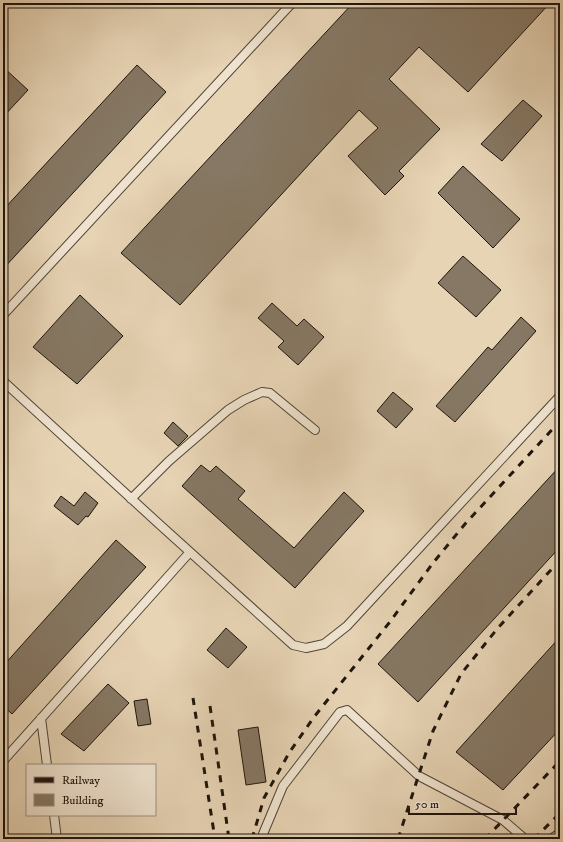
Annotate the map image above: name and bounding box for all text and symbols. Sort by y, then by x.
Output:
legend [26,764,156,816]
text: Railway [62,773,100,788]
scale bar [409,790,516,816]
text: Building [62,793,103,808]
text: 50 m [415,797,439,812]

